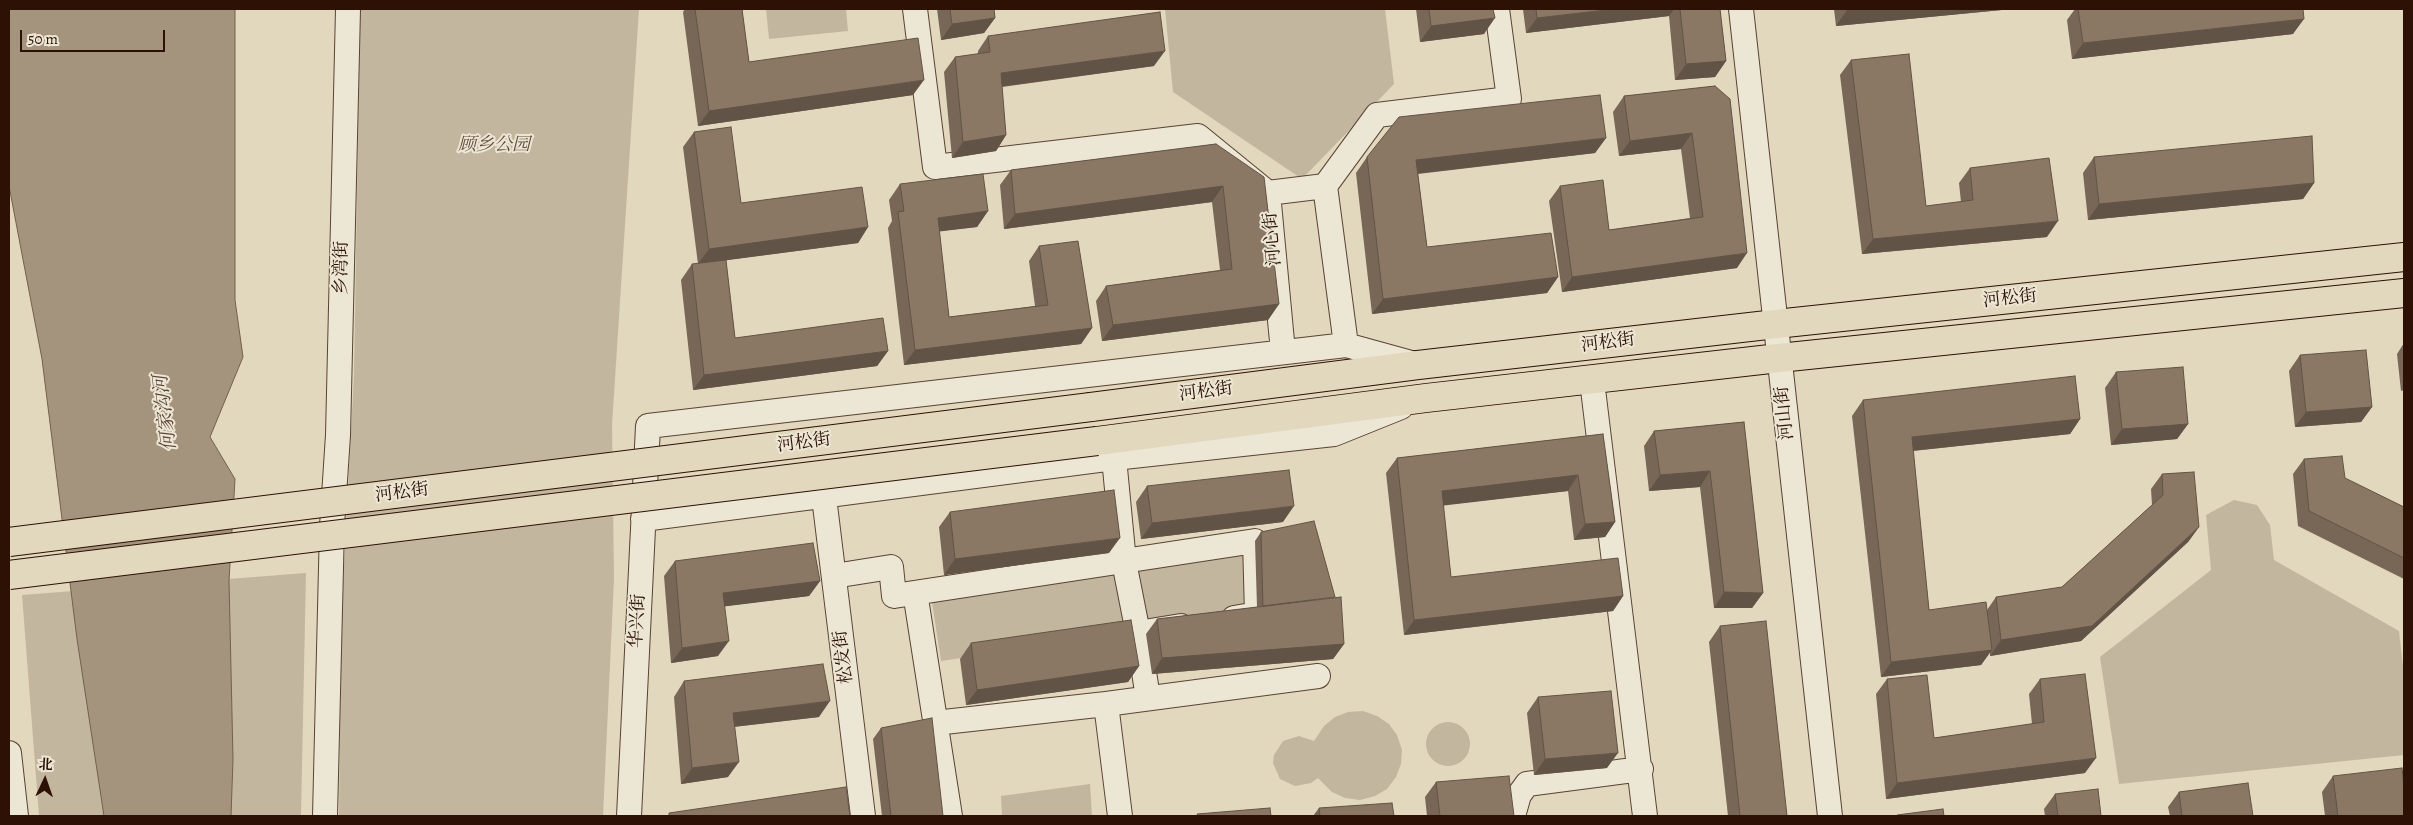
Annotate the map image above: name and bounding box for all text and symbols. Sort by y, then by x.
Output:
scale bar [22,20,168,52]
text: 50 m [28,29,58,49]
park label: 顾乡公园 [458,135,530,157]
street label: 河心街 [1260,211,1286,267]
street label: 乡湾街 [331,241,353,295]
street label: 河松街 [1982,285,2038,313]
street label: 河松街 [1580,329,1636,357]
water label: 何家沟河 [150,374,182,452]
street label: 河松街 [1178,378,1234,406]
street label: 河山街 [1771,385,1799,441]
street label: 河松街 [776,429,832,457]
street label: 河松街 [374,479,430,507]
street label: 华兴街 [626,593,650,649]
street label: 松发街 [830,629,858,685]
north arrow [20,755,70,805]
text: 北 [38,755,53,774]

